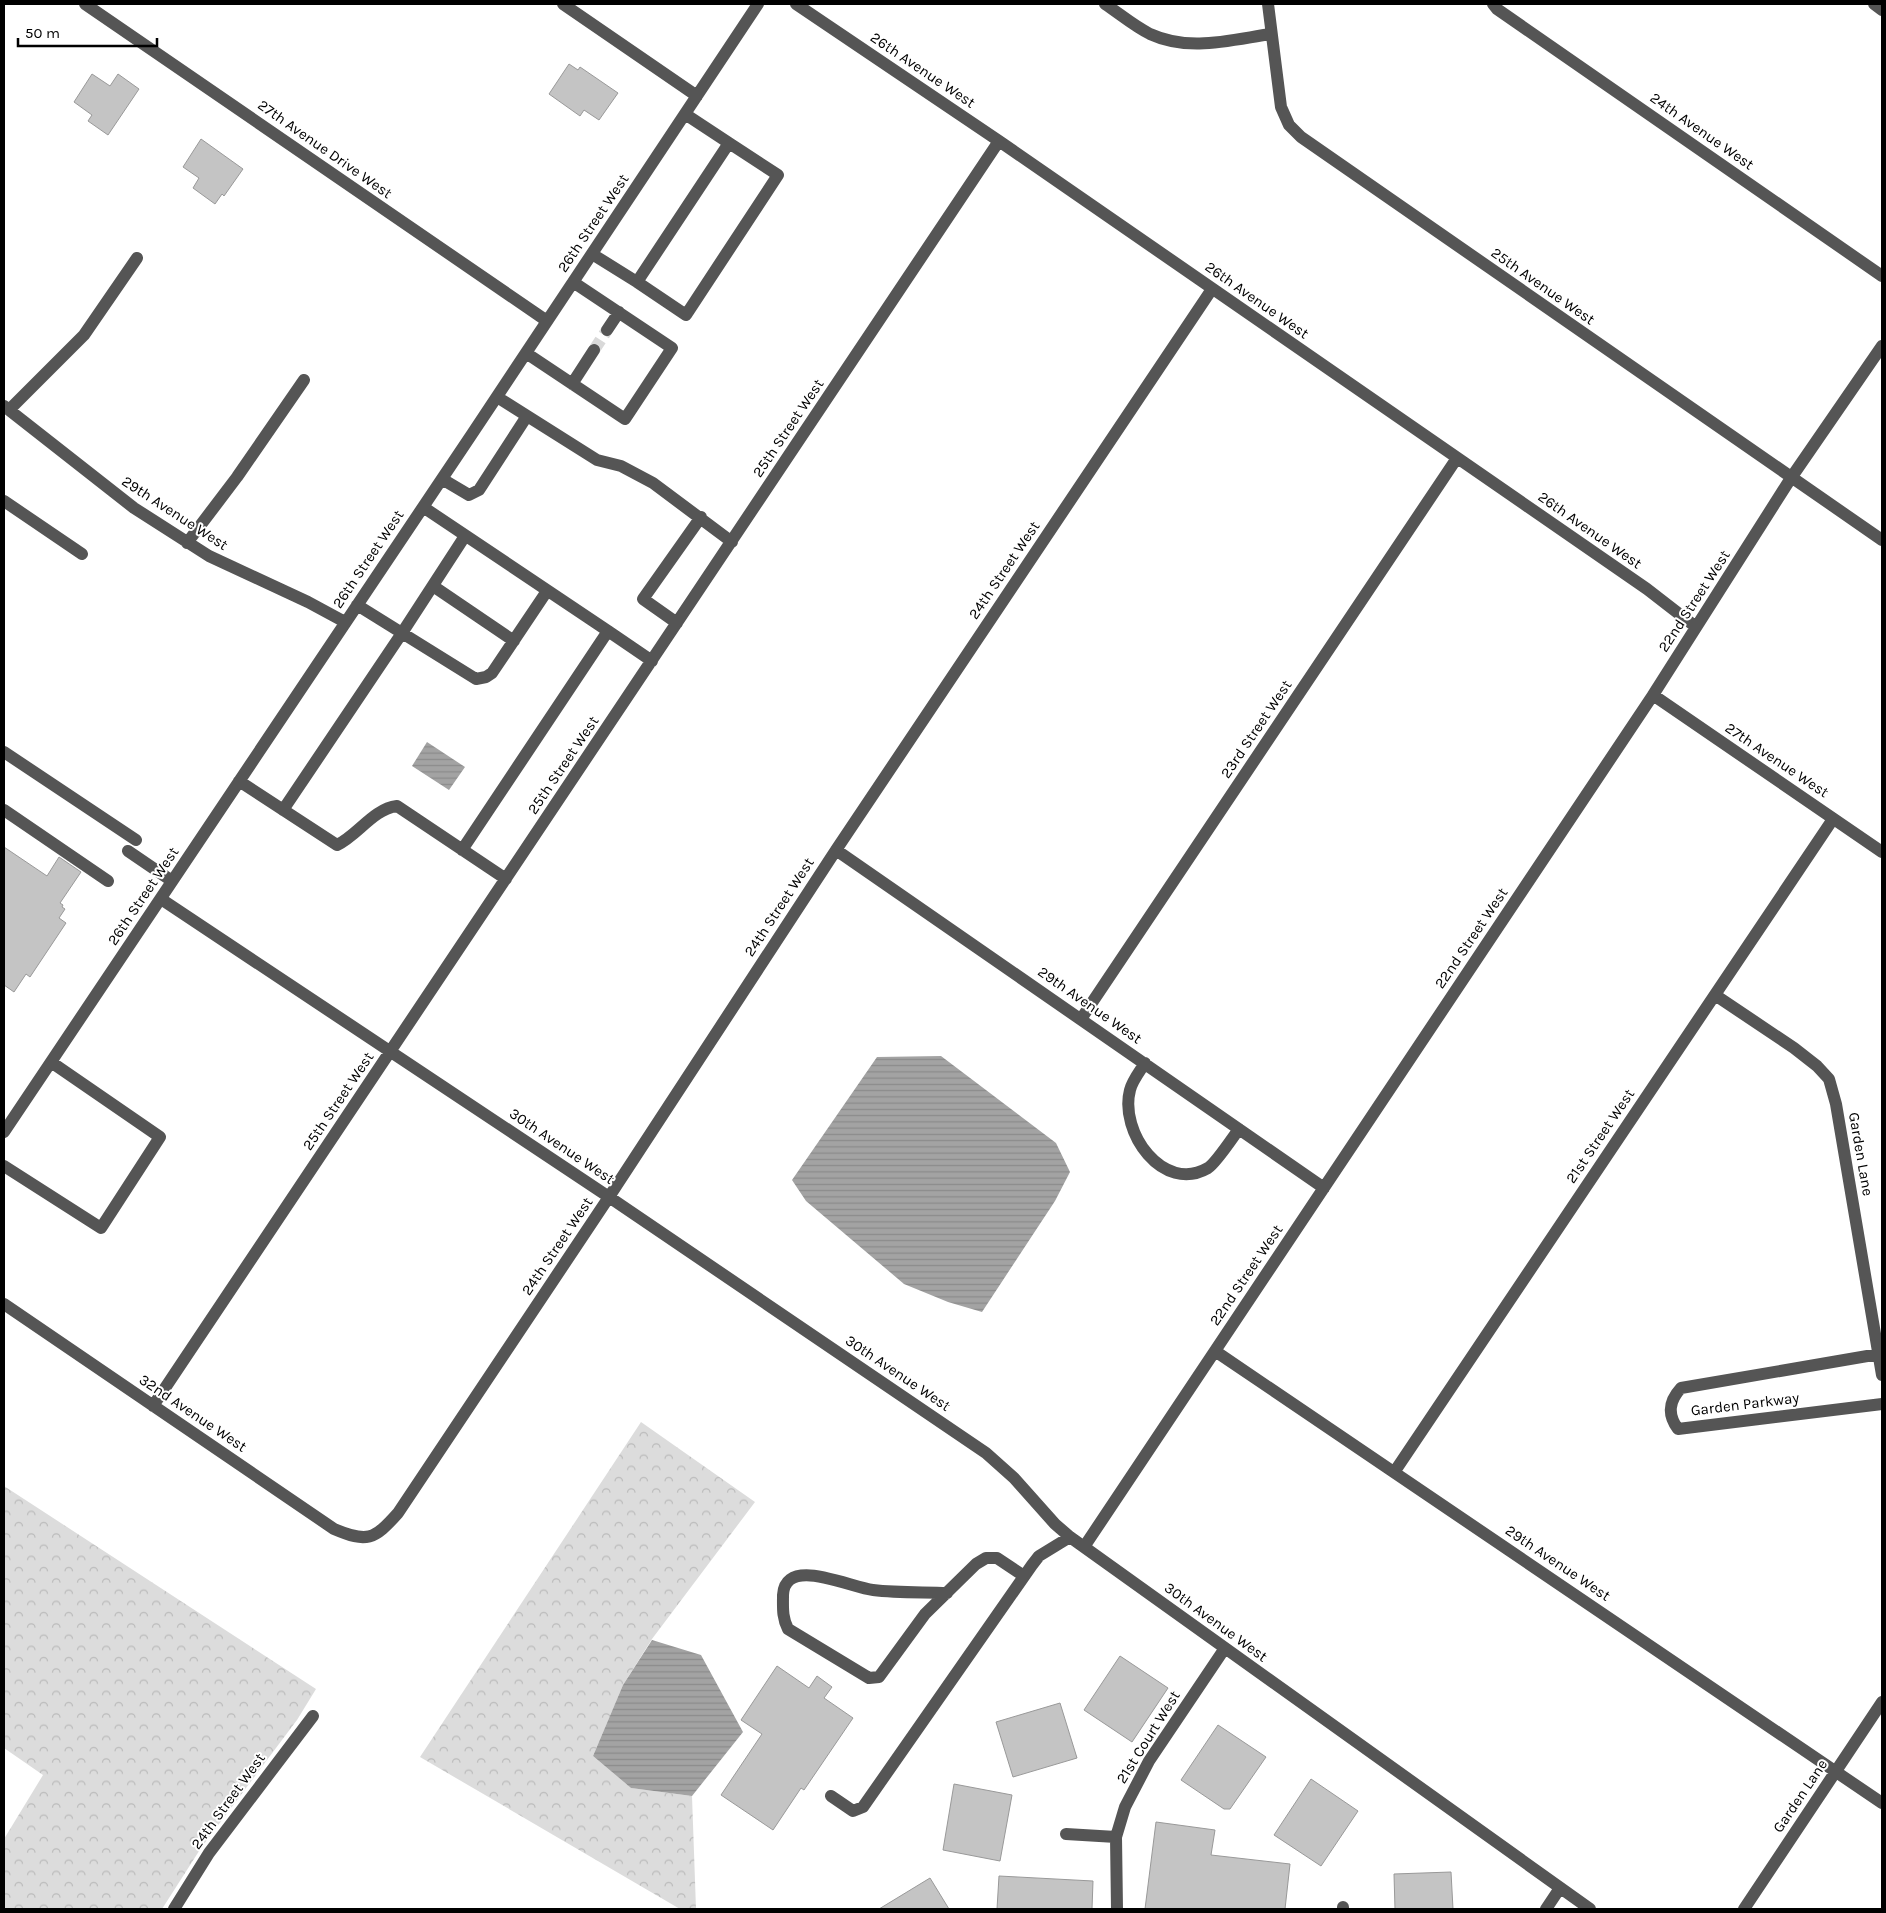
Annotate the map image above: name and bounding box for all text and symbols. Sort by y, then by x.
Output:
scale bar [18,15,156,47]
text: 50 m [25,24,60,42]
street label: 26th Avenue West [867,28,979,112]
street label: 24th Avenue West [1647,89,1758,174]
street label: 27th Avenue Drive West [254,96,396,202]
street label: 26th Street West [554,170,633,275]
street label: 25th Avenue West [1488,243,1599,329]
street label: 26th Avenue West [1202,257,1313,343]
street label: 25th Street West [749,375,828,480]
street label: 29th Avenue West [119,472,232,554]
street label: 26th Avenue West [1535,487,1646,573]
street label: 26th Street West [329,506,408,611]
street label: 24th Street West [965,517,1044,622]
street label: 22nd Street West [1654,546,1734,655]
street label: 23rd Street West [1217,676,1296,781]
street label: 25th Street West [524,712,603,817]
street label: 27th Avenue West [1722,719,1833,802]
street label: 26th Street West [104,843,183,948]
street label: 24th Street West [740,854,818,960]
street label: 22nd Street West [1431,884,1512,992]
street label: 29th Avenue West [1035,962,1146,1048]
street label: 25th Street West [299,1048,378,1153]
street label: 21st Street West [1562,1085,1638,1186]
street label: 30th Avenue West [506,1104,618,1188]
street label: Garden Lane [1845,1111,1877,1197]
street label: 24th Street West [518,1193,597,1298]
street label: 22nd Street West [1206,1221,1287,1329]
street label: 30th Avenue West [842,1331,954,1415]
street label: 32nd Avenue West [136,1370,251,1456]
street label: Garden Parkway [1690,1388,1800,1420]
street label: 29th Avenue West [1502,1521,1614,1605]
street label: 30th Avenue West [1161,1579,1271,1666]
street label: 21st Court West [1112,1687,1184,1787]
street label: 24th Street West [187,1749,269,1852]
street label: Garden Lane [1769,1756,1831,1836]

